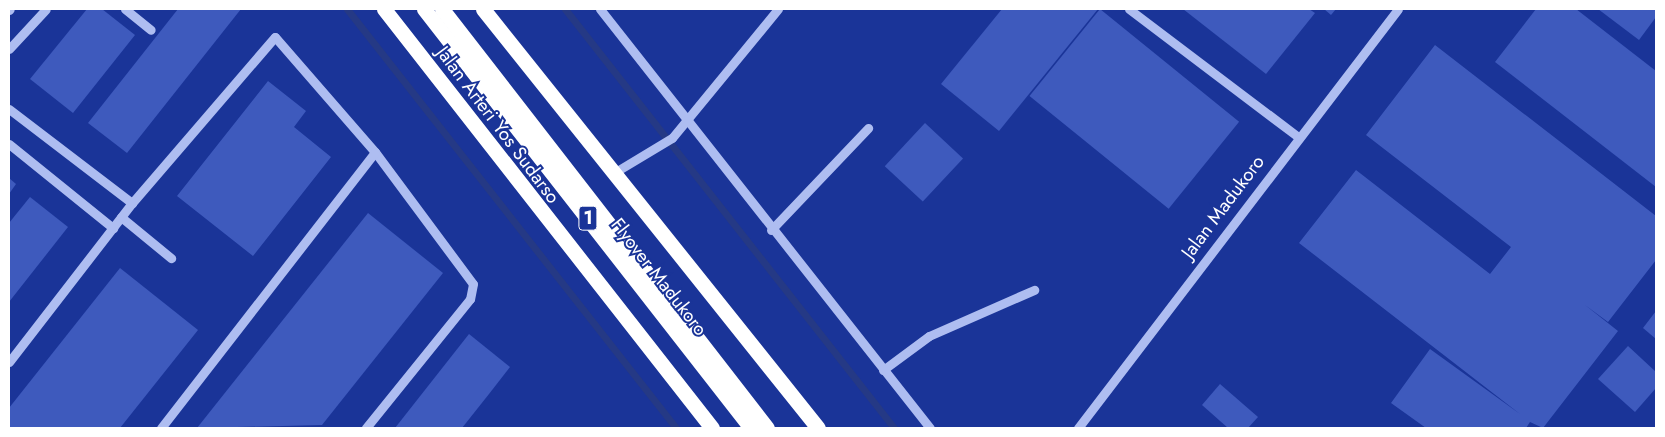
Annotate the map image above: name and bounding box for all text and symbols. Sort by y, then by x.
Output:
street label: Jalan Arteri Yos Sudarso [431,42,565,208]
street label: Jalan Madukoro [1177,151,1269,263]
road number: 1 [578,202,598,234]
street label: Flyover Madukoro [606,214,712,340]

